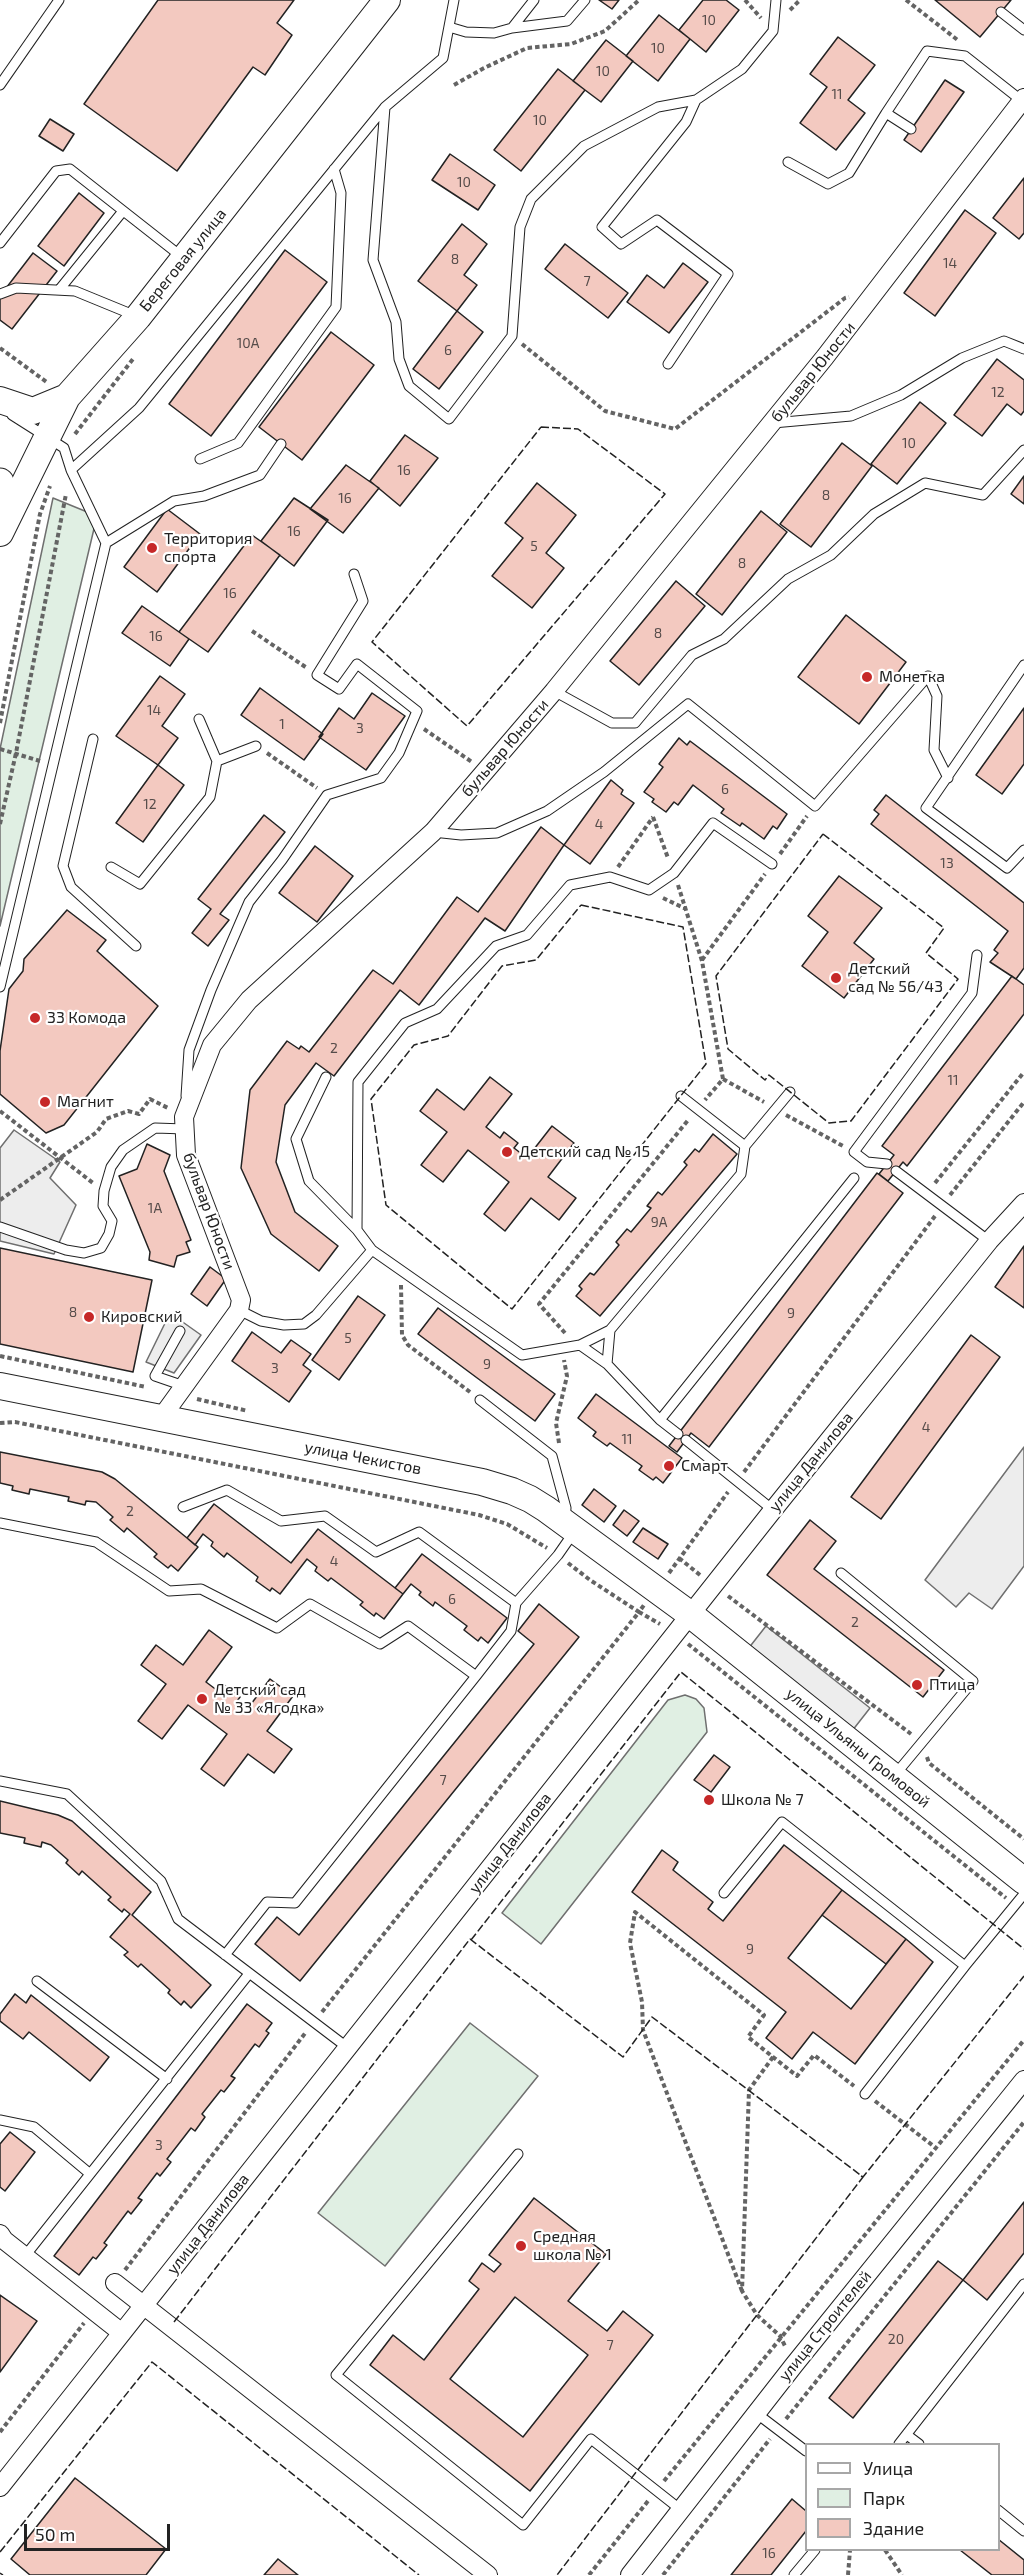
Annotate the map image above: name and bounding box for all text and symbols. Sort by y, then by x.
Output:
house number: 10 [702,12,716,28]
house number: 10 [651,40,665,56]
house number: 10 [596,63,610,79]
house number: 11 [831,86,843,102]
house number: 10 [533,112,547,128]
house number: 10 [457,174,471,190]
street label: Береговая улица [136,205,230,315]
house number: 8 [451,251,459,267]
house number: 14 [943,255,957,271]
house number: 7 [583,273,591,289]
street label: бульвар Юности [767,318,859,426]
house number: 10А [237,335,259,351]
house number: 6 [444,342,452,358]
house number: 12 [991,384,1005,400]
house number: 10 [902,435,916,451]
house number: 16 [397,462,411,478]
house number: 8 [822,487,830,503]
house number: 16 [338,490,352,506]
house number: 16 [287,523,301,539]
place label: Территория спорта [164,529,252,567]
house number: 5 [530,538,538,554]
marker: Территория спорта [145,541,159,555]
house number: 8 [738,555,746,571]
house number: 16 [223,585,237,601]
house number: 8 [654,625,662,641]
house number: 16 [149,628,163,644]
place label: Монетка [879,667,945,687]
marker: Монетка [860,670,874,684]
street label: бульвар Юности [457,695,553,801]
house number: 14 [147,702,161,718]
house number: 1 [279,716,285,732]
house number: 3 [356,720,364,736]
house number: 6 [721,781,729,797]
house number: 12 [143,796,157,812]
house number: 4 [595,816,603,832]
house number: 13 [940,855,954,871]
place label: Детский сад № 56/43 [848,959,943,997]
marker: Детский сад № 56/43 [829,971,843,985]
place label: 33 Комода [47,1008,126,1028]
marker: 33 Комода [28,1011,42,1025]
house number: 2 [330,1040,338,1056]
house number: 11 [947,1072,959,1088]
place label: Магнит [57,1092,114,1112]
marker: Магнит [38,1095,52,1109]
place label: Детский сад № 15 [519,1142,650,1162]
marker: Детский сад № 15 [500,1145,514,1159]
street label: бульвар Юности [179,1150,239,1272]
house number: 1А [148,1200,162,1216]
house number: 9А [651,1214,667,1230]
house number: 8 [69,1304,77,1320]
house number: 9 [787,1305,795,1321]
place label: Кировский [101,1307,183,1327]
marker: Кировский [82,1310,96,1324]
house number: 5 [344,1330,352,1346]
house number: 9 [483,1356,491,1372]
house number: 3 [271,1360,279,1376]
street label: улица Данилова [765,1408,857,1516]
house number: 4 [922,1419,930,1435]
house number: 11 [621,1431,633,1447]
street label: улица Чекистов [303,1437,423,1479]
place label: Смарт [681,1456,728,1476]
marker: Смарт [662,1459,676,1473]
house number: 2 [126,1503,134,1519]
house number: 4 [330,1553,338,1569]
house number: 6 [448,1591,456,1607]
house number: 2 [851,1614,859,1630]
place label: Птица [929,1675,975,1695]
marker: Птица [910,1678,924,1692]
place label: Детский сад № 33 «Ягодка» [214,1680,324,1718]
street label: улица Ульяны Громовой [782,1684,934,1812]
marker: Детский сад № 33 «Ягодка» [195,1692,209,1706]
house number: 7 [439,1772,447,1788]
street label: улица Данилова [465,1789,555,1897]
place label: Школа № 7 [721,1790,804,1810]
marker: Школа № 7 [702,1793,716,1807]
house number: 9 [746,1941,754,1957]
house number: 3 [155,2137,163,2153]
street label: улица Данилова [163,2170,253,2278]
place label: Средняя школа № 1 [533,2227,612,2265]
marker: Средняя школа № 1 [514,2239,528,2253]
street label: улица Строителей [775,2267,875,2385]
house number: 20 [888,2331,904,2347]
house number: 7 [606,2337,614,2353]
legend [805,2443,1000,2551]
text: Улица [863,2457,913,2479]
text: Парк [863,2487,905,2509]
scale bar [27,2512,172,2550]
text: Здание [863,2517,924,2539]
text: 50 m [35,2523,75,2545]
house number: 16 [762,2545,776,2561]

